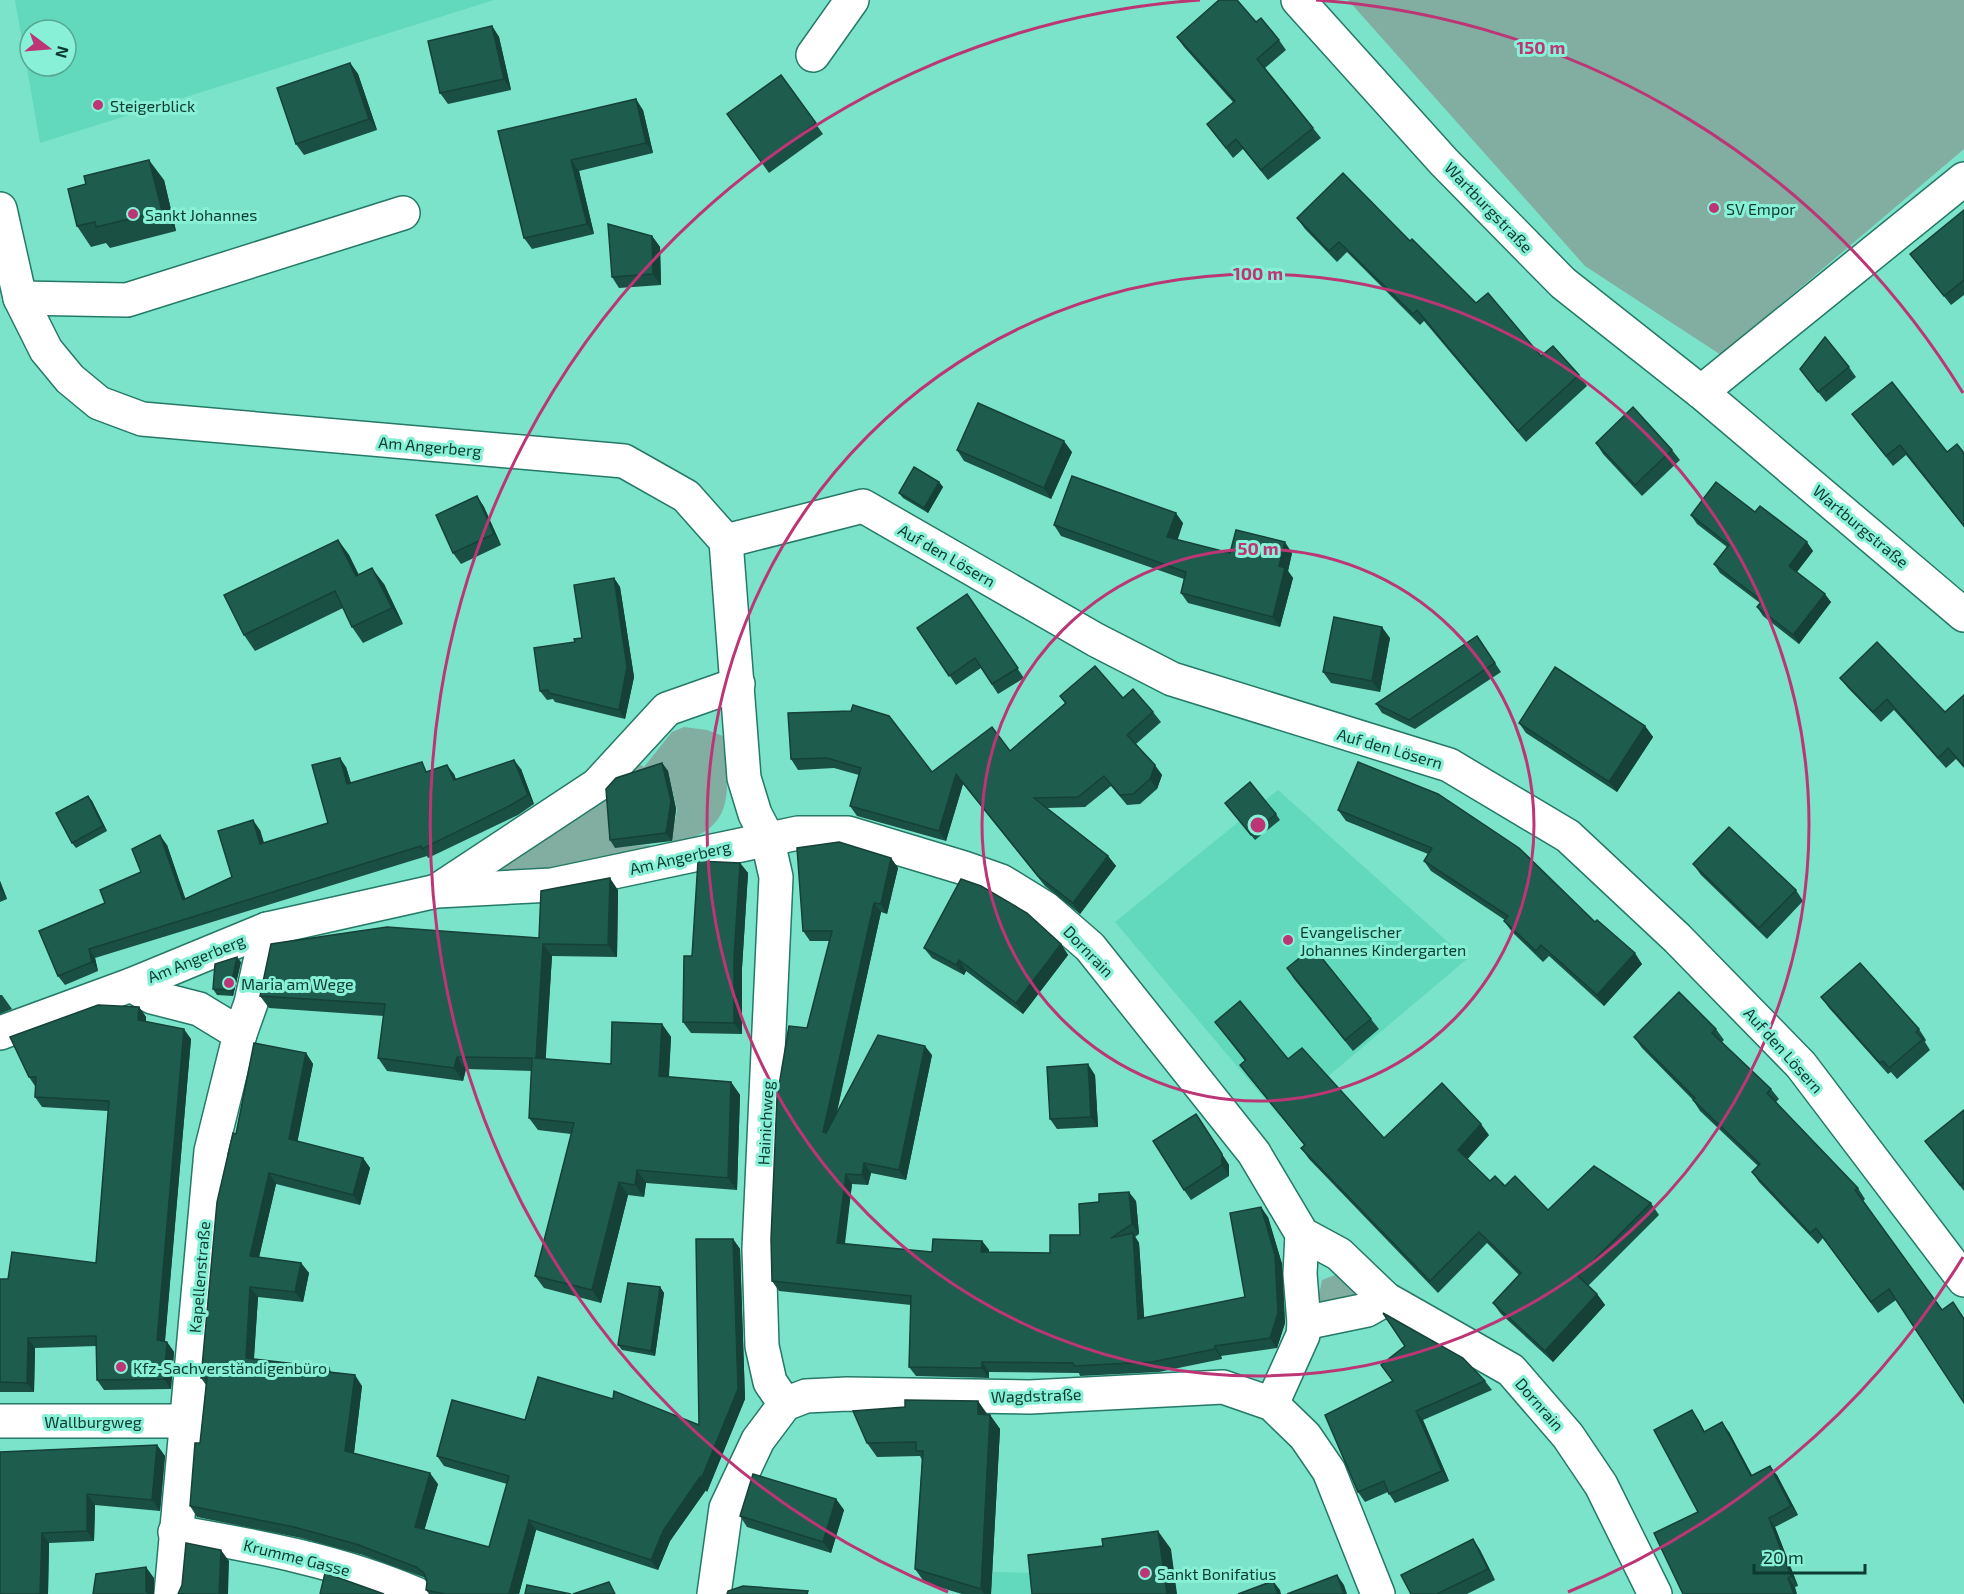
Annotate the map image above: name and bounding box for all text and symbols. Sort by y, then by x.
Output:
north arrow [18,18,78,78]
text: 150 m [1517,36,1565,58]
text: N [52,44,74,60]
place label: Steigerblick [110,96,195,115]
marker: Steigerblick [91,98,105,112]
street label: Wartburgstraße [1441,158,1537,256]
place label: SV Empor [1726,199,1796,218]
marker: SV Empor [1707,201,1721,215]
place label: Sankt Johannes [145,205,257,224]
marker: Sankt Johannes [126,207,140,221]
text: 100 m [1233,262,1283,284]
street label: Am Angerberg [378,432,482,460]
street label: Wartburgstraße [1809,481,1913,571]
street label: Auf den Lösern [895,520,999,590]
text: 50 m [1237,537,1279,559]
street label: Auf den Lösern [1335,724,1445,772]
centre of rings [1248,815,1268,835]
street label: Am Angerberg [628,836,733,878]
street label: Dornrain [1060,921,1118,981]
place label: Evangelischer Johannes Kindergarten [1300,922,1466,959]
street label: Am Angerberg [145,930,247,986]
marker: Evangelischer Johannes Kindergarten [1281,933,1295,947]
place label: Maria am Wege [241,974,354,993]
marker: Maria am Wege [222,976,236,990]
street label: Auf den Lösern [1741,1003,1827,1097]
street label: Hainichweg [753,1080,777,1166]
street label: Kapellenstraße [185,1220,213,1334]
place label: Kfz-Sachverständigenbüro [133,1358,327,1377]
marker: Kfz-Sachverständigenbüro [114,1360,128,1374]
street label: Dornrain [1512,1374,1568,1434]
street label: Wagdstraße [990,1384,1082,1406]
street label: Wallburgweg [44,1412,142,1431]
street label: Krumme Gasse [242,1535,352,1579]
scale bar [1754,1537,1865,1575]
text: 20 m [1763,1546,1804,1568]
place label: Sankt Bonifatius [1157,1564,1276,1583]
marker: Sankt Bonifatius [1138,1566,1152,1580]

